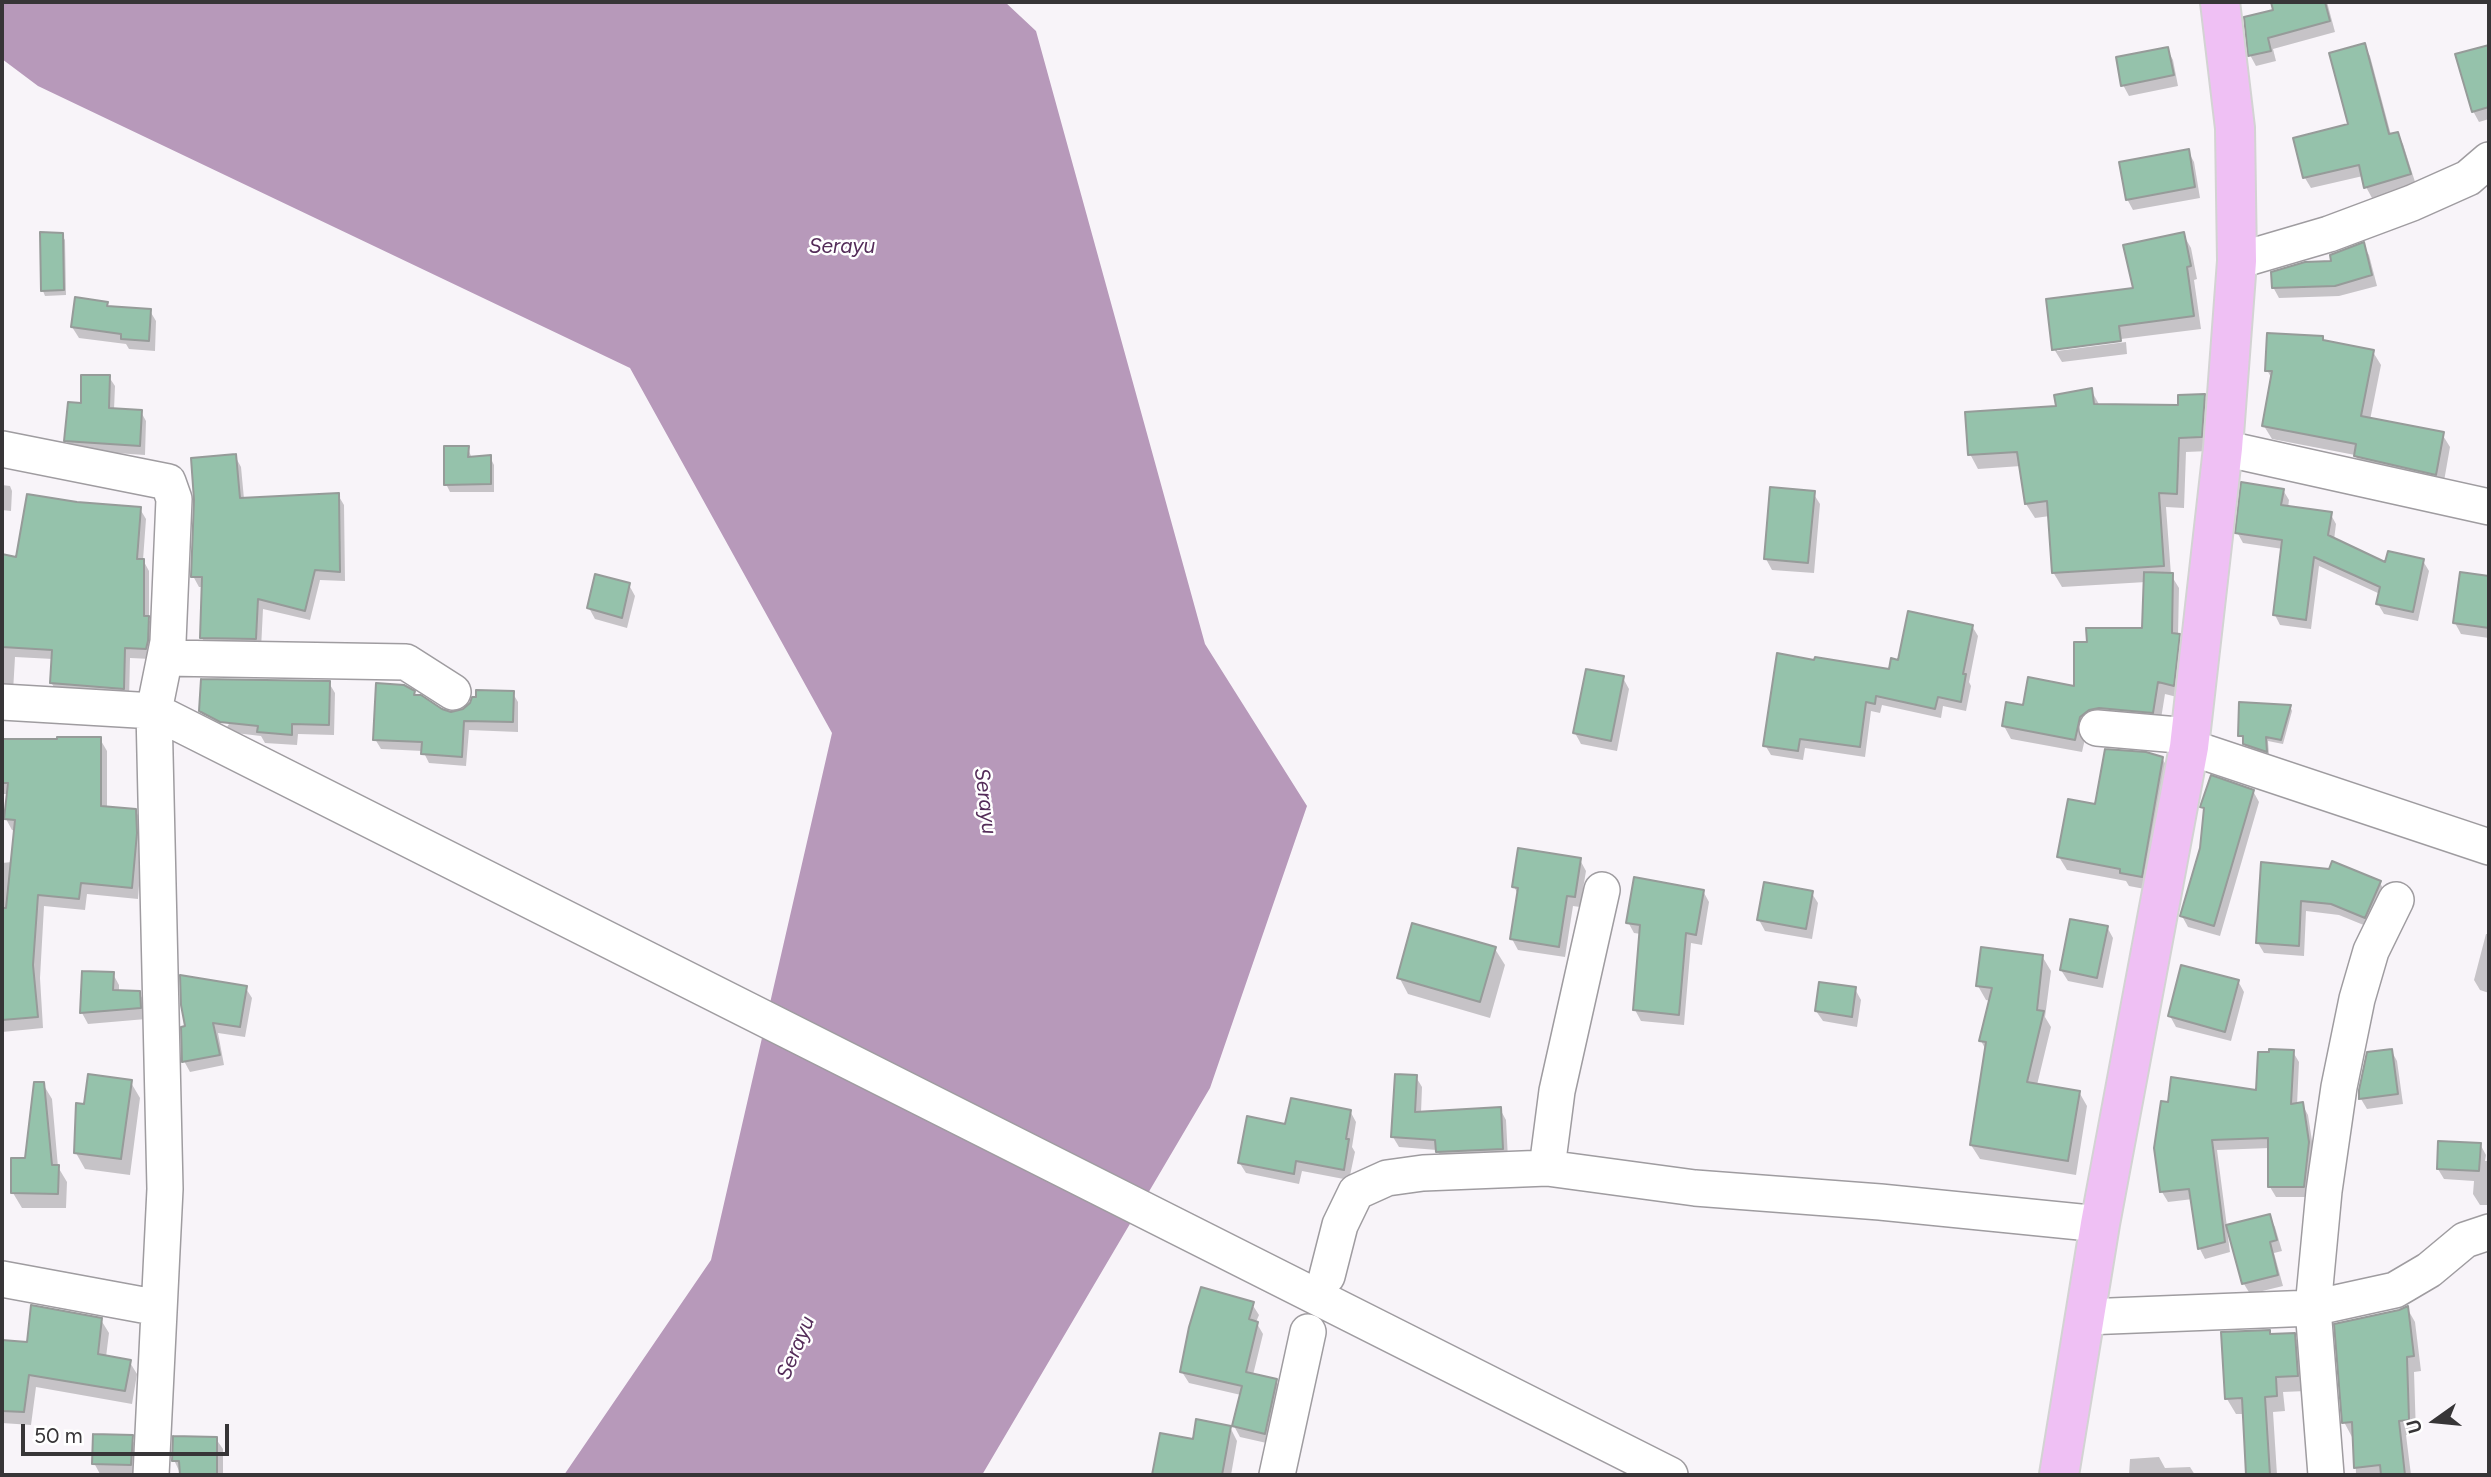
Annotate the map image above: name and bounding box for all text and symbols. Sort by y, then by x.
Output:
water label: Serayu [809,234,875,260]
water label: Serayu [968,766,1002,836]
water label: Serayu [771,1312,821,1384]
north arrow [2400,1386,2470,1456]
scale bar [24,1410,233,1454]
text: U [2401,1417,2427,1436]
text: 50 m [34,1423,83,1448]

